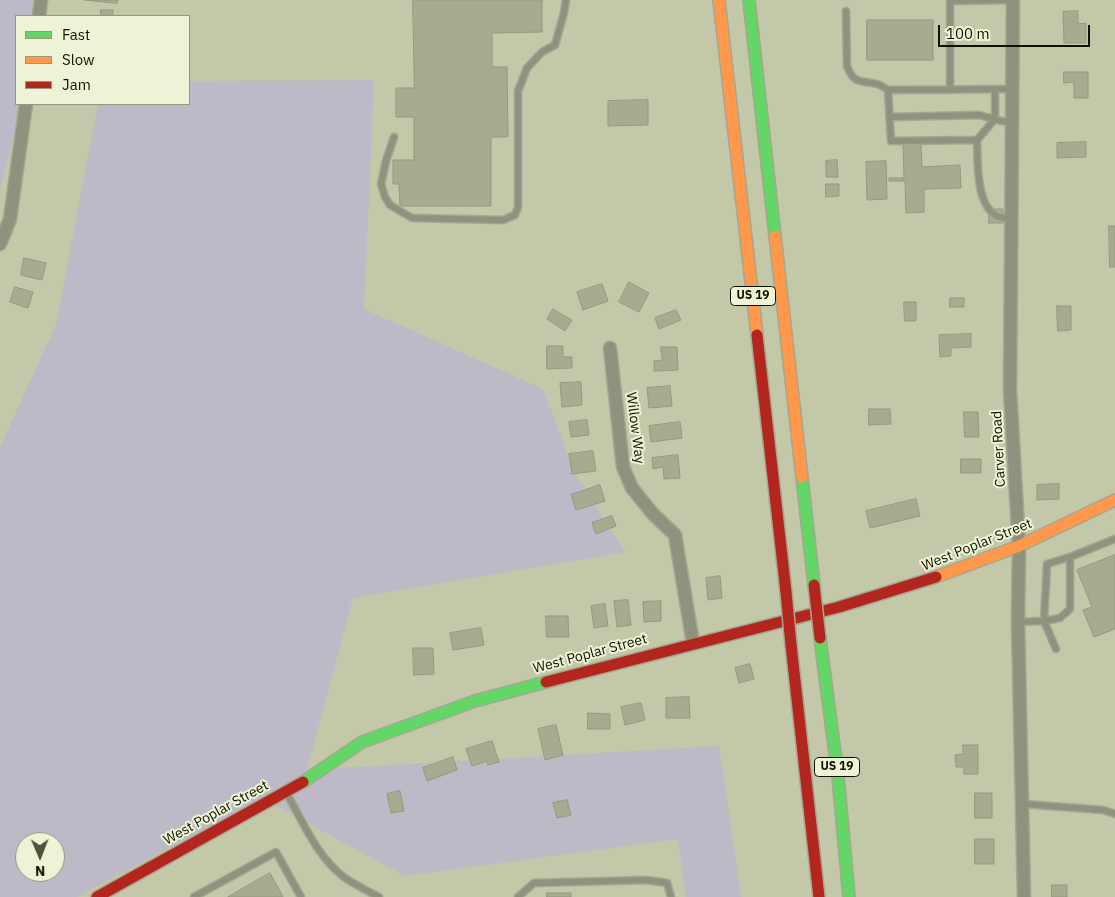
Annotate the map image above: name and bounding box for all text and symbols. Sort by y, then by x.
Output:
legend [15,15,190,105]
scale bar [940,15,1092,47]
text: 100 m [946,24,990,43]
text: Fast [62,25,90,44]
text: Slow [62,50,95,69]
text: Jam [62,75,91,94]
road number: US 19 [730,286,776,306]
street label: Willow Way [622,391,648,465]
street label: Carver Road [989,410,1009,488]
street label: West Poplar Street [920,515,1034,575]
street label: West Poplar Street [531,631,649,677]
road number: US 19 [814,758,860,776]
street label: West Poplar Street [161,777,271,849]
north arrow [15,832,65,882]
text: N [35,862,45,880]

